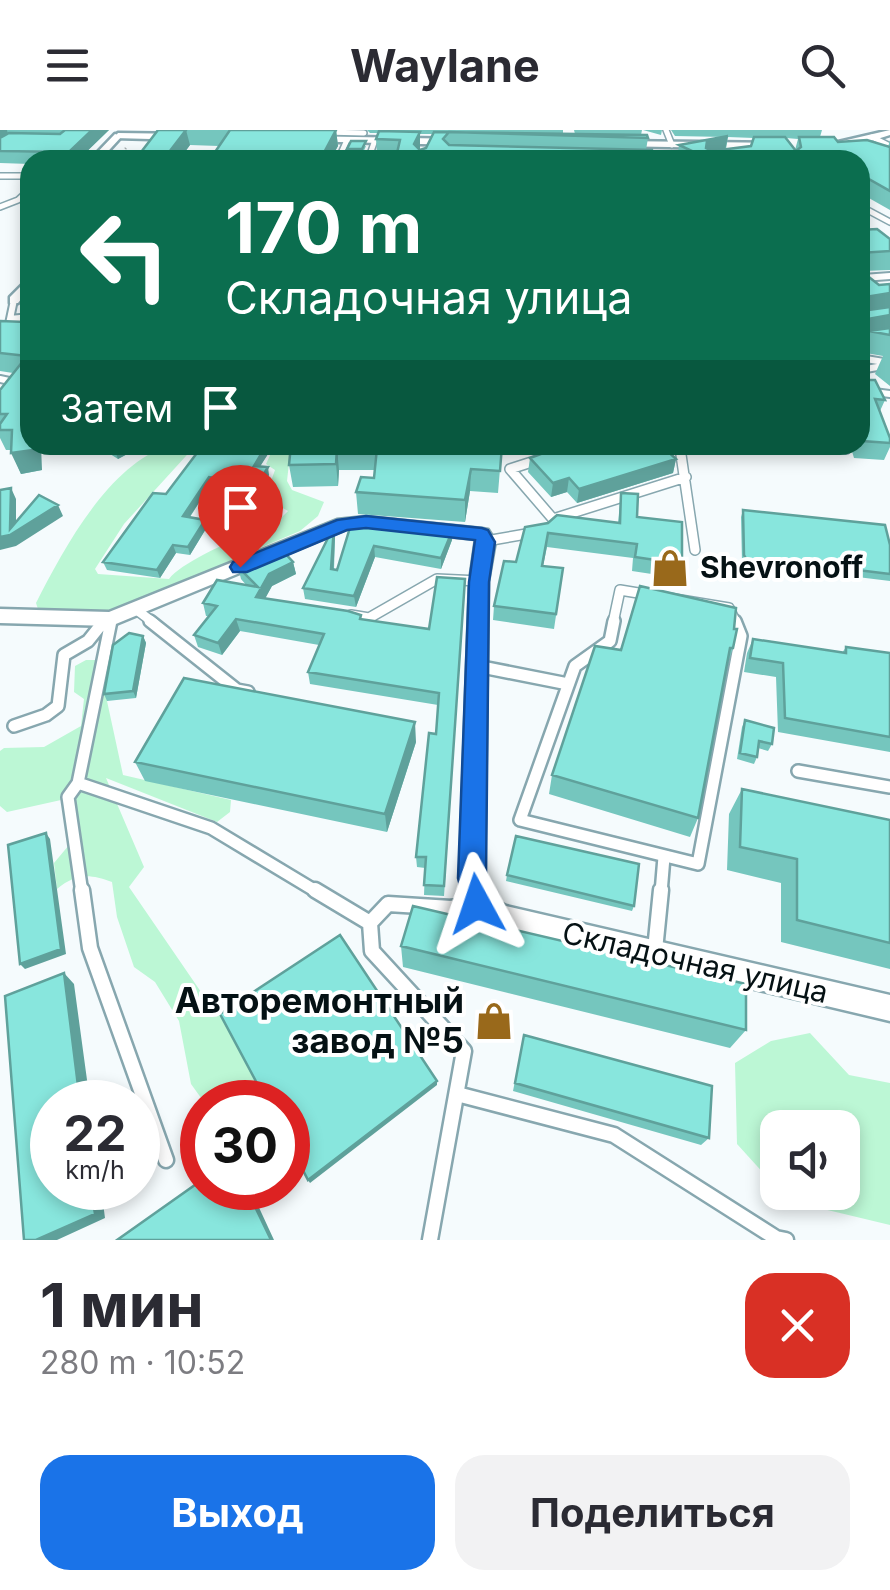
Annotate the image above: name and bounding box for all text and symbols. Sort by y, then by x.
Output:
icon: menu [40,38,95,93]
text: Waylane [350,38,540,93]
icon: search [795,38,850,93]
text: 170 m [225,185,422,270]
icon: left [60,190,190,320]
text: Складочная улица [225,270,632,325]
icon: arrive [193,380,248,435]
text: Затем [60,385,173,431]
pin [198,465,283,568]
icon: arrive [213,480,268,535]
shop icon: Shevronoff [649,547,691,589]
place label: Shevronoff [700,549,863,585]
position arrow [425,852,529,956]
street label: Складочная улица [559,914,832,1010]
place label: Авторемонтный завод №5 [175,979,464,1061]
shop icon: Авторемонтный завод №5 [473,1000,515,1042]
speed limit sign: 30 [180,1080,310,1210]
text: 22 [64,1103,127,1163]
map controls [760,1110,860,1210]
button: sound [760,1110,860,1210]
text: km/h [65,1155,125,1185]
text: 1 мин [40,1269,204,1341]
button: close [745,1273,850,1378]
text: 280 m · 10:52 [40,1343,245,1382]
button: Выход [40,1455,435,1570]
button: Поделиться [455,1455,850,1570]

